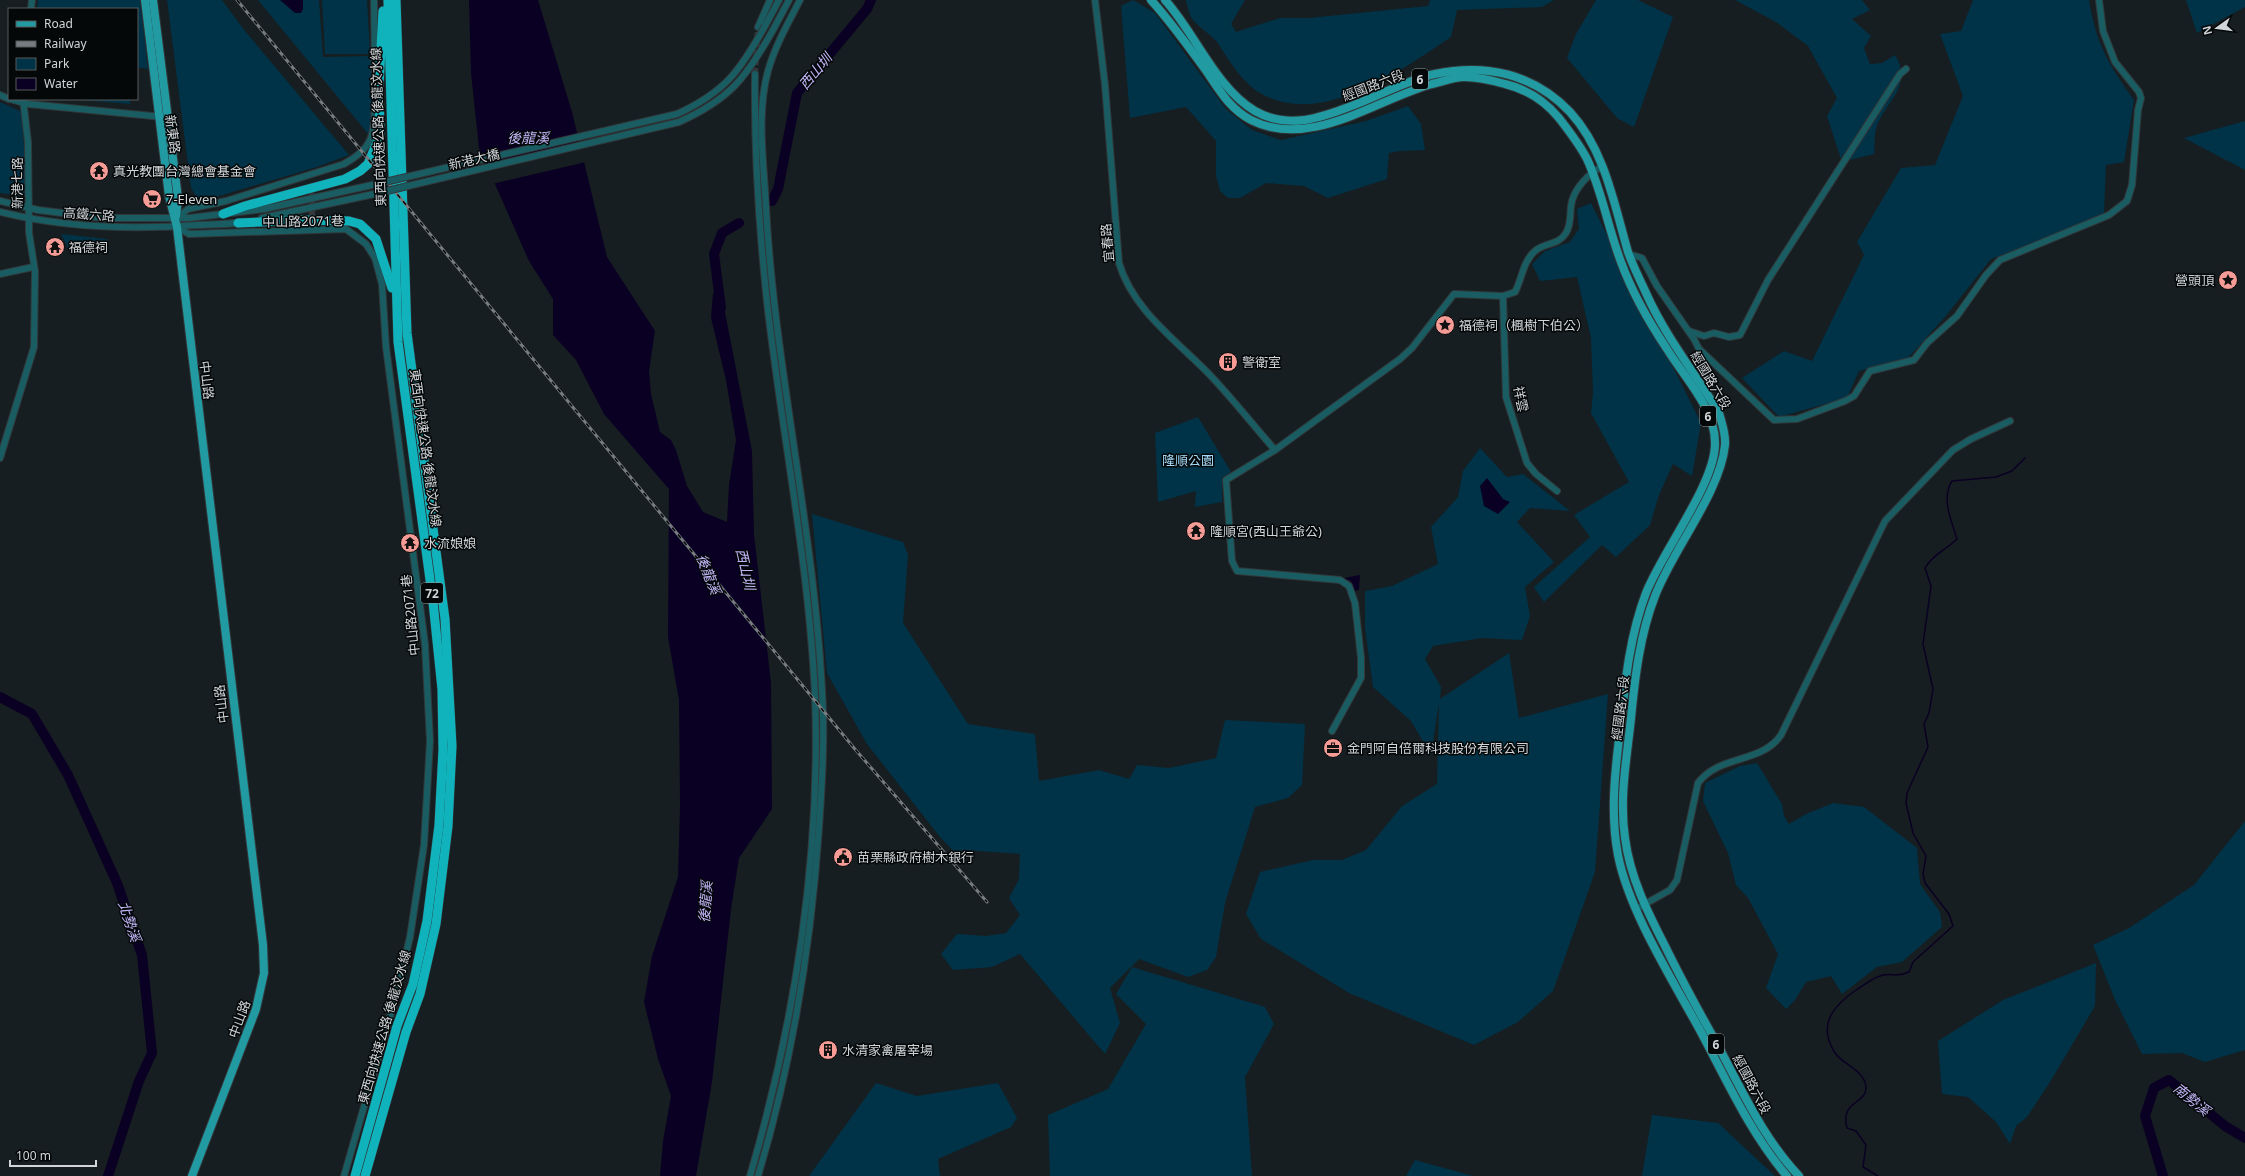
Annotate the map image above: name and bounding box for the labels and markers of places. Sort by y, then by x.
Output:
temple icon: 真光教團台灣總會基金會 [88,160,110,182]
place label: 真光教團台灣總會基金會 [113,162,256,180]
supermarket icon: 7-Eleven [141,188,163,210]
place label: 7-Eleven [166,190,217,208]
temple icon: 福德祠 [44,236,66,258]
place label: 福德祠 [69,238,108,256]
place icon: 營頭頂 [2217,269,2239,291]
place label: 營頭頂 [2175,271,2215,289]
place icon: 福德祠（楓樹下伯公） [1434,314,1456,336]
place label: 福德祠（楓樹下伯公） [1459,316,1589,334]
building icon: 警衛室 [1217,351,1239,373]
place label: 警衛室 [1242,353,1281,371]
temple icon: 隆順宮(西山王爺公) [1185,520,1207,542]
place label: 隆順宮(西山王爺公) [1210,522,1322,540]
temple icon: 水流娘娘 [399,532,421,554]
place label: 水流娘娘 [424,534,476,552]
office icon: 金門阿自倍爾科技股份有限公司 [1322,737,1344,759]
place label: 金門阿自倍爾科技股份有限公司 [1347,739,1529,757]
public building icon: 苗栗縣政府樹木銀行 [832,846,854,868]
place label: 苗栗縣政府樹木銀行 [857,848,974,866]
building icon: 水清家禽屠宰場 [817,1039,839,1061]
place label: 水清家禽屠宰場 [842,1041,933,1059]

